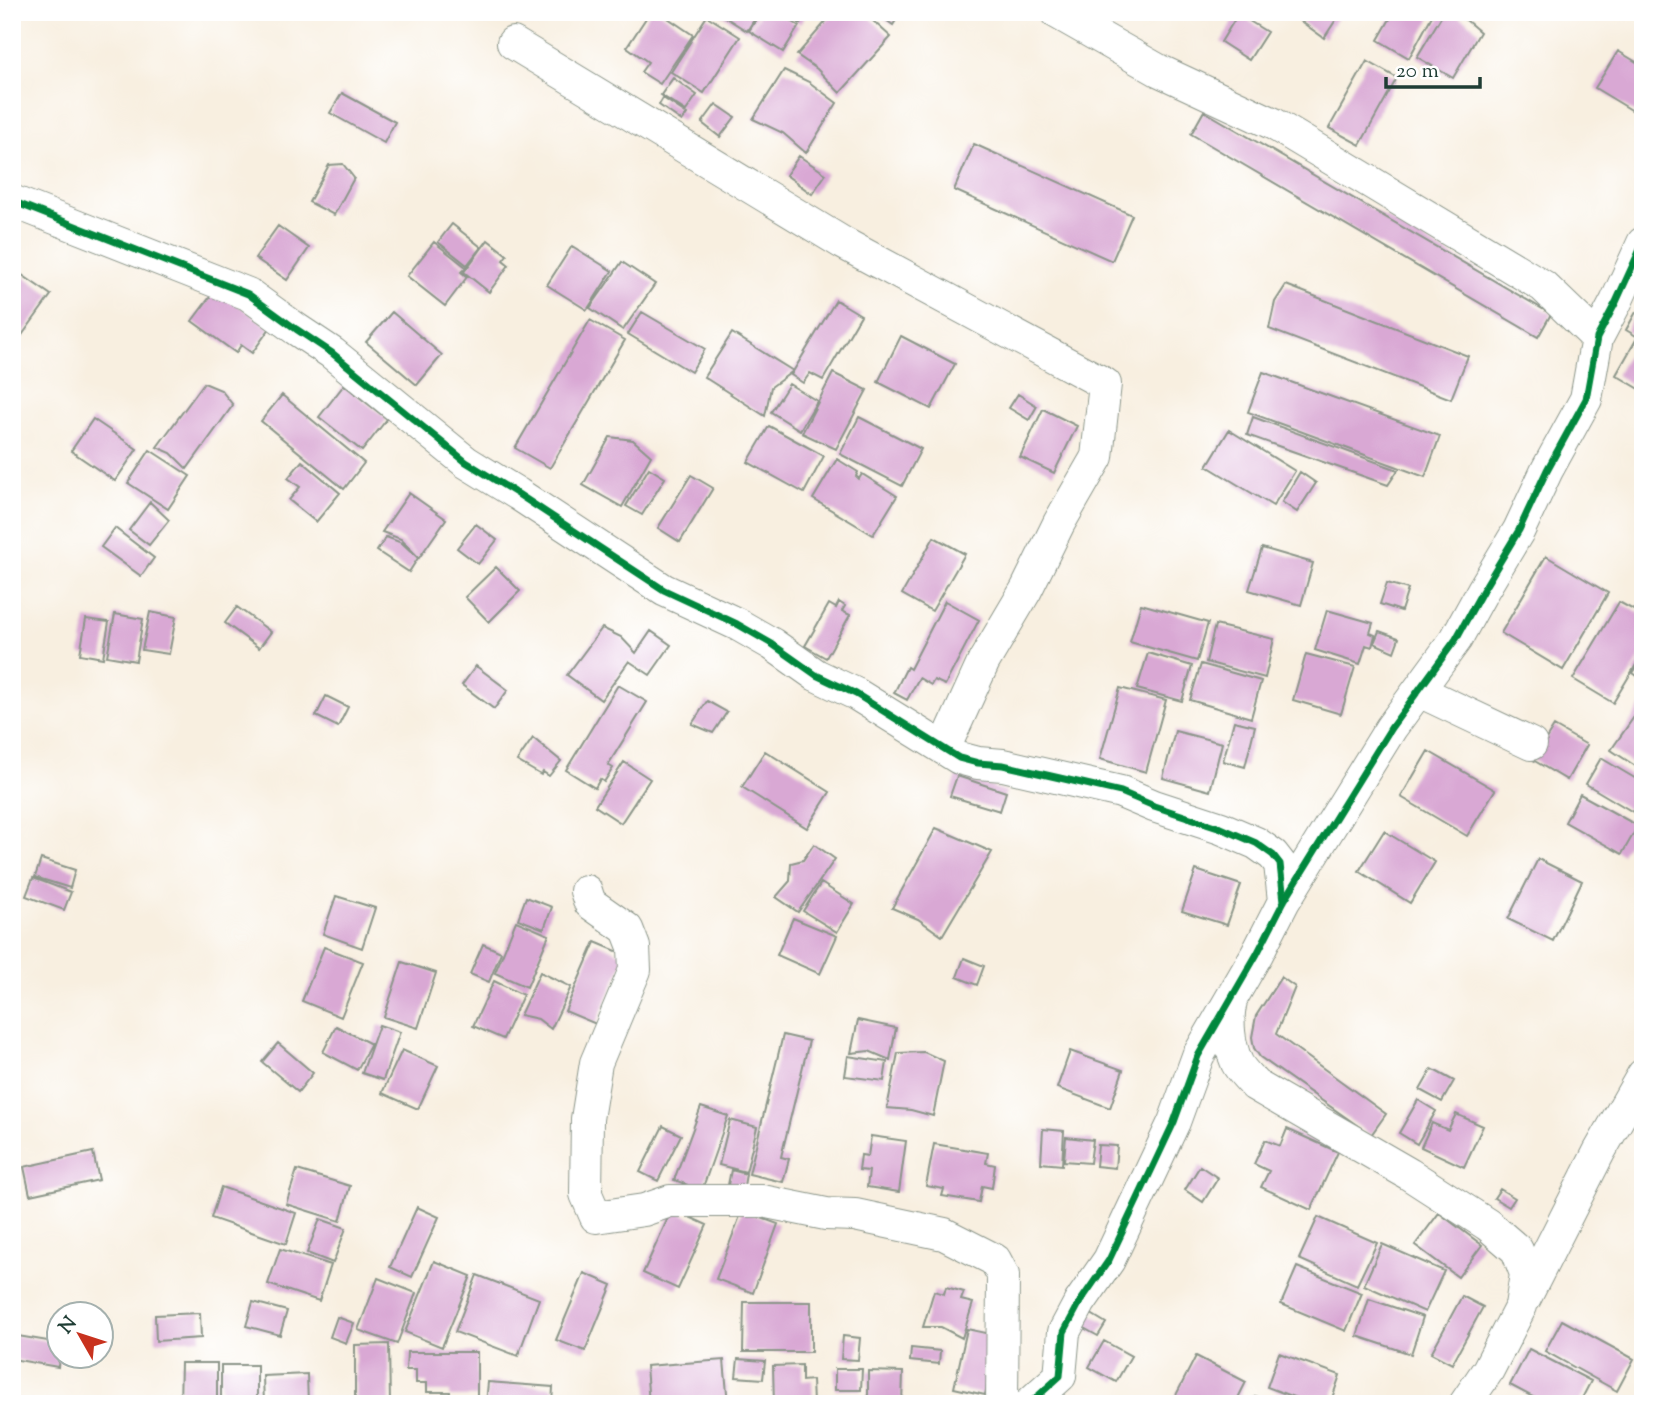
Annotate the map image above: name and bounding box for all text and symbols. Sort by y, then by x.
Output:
scale bar [1386,46,1480,90]
text: 20 m [1396,57,1439,87]
north arrow [46,1300,116,1370]
text: N [53,1311,84,1340]

